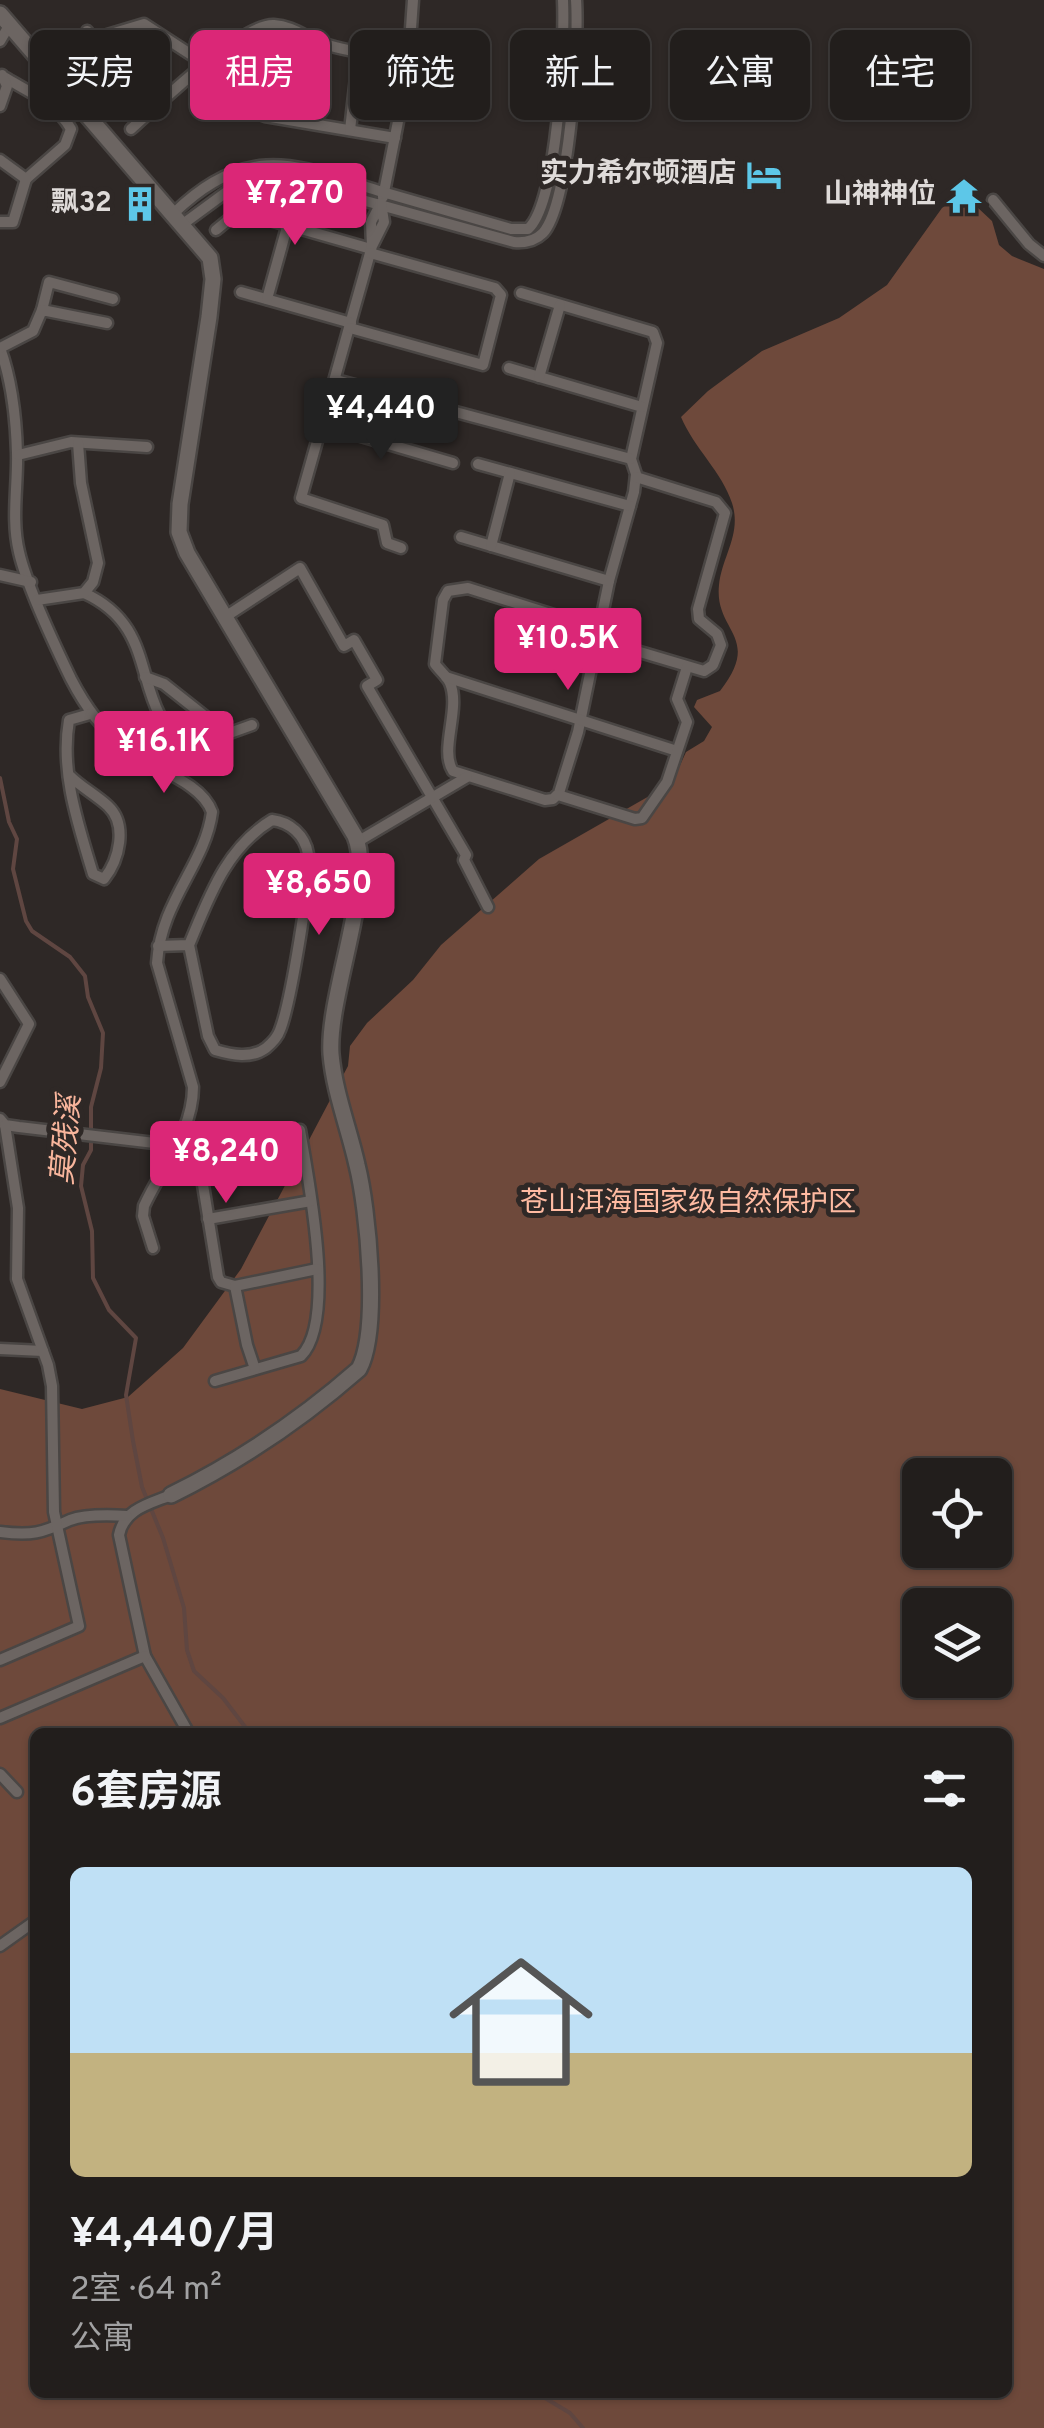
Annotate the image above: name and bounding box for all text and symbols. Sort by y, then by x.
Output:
chip: 买房 [30,30,170,120]
chip: 租房 [190,30,330,120]
chip: 筛选 [350,30,490,120]
chip: 新上 [510,30,650,120]
chip: 公寓 [670,30,810,120]
chip: 住宅 [830,30,970,120]
hotel icon: 实力希尔顿酒店 [745,156,783,194]
place label: 实力希尔顿酒店 [540,157,736,193]
pin: ¥7,270 [214,163,376,248]
text: ¥7,270 [245,175,345,215]
temple icon: 山神神位 [945,177,983,215]
place label: 山神神位 [824,178,936,214]
building icon: 飘32 [121,185,159,223]
place label: 飘32 [51,186,112,222]
pin: ¥4,440 [300,378,462,463]
text: ¥4,440 [326,390,436,430]
pin: ¥10.5K [487,608,649,693]
text: ¥10.5K [516,620,620,660]
pin: ¥16.1K [83,711,245,796]
text: ¥16.1K [116,723,212,763]
pin: ¥8,650 [238,853,400,938]
text: ¥8,650 [266,865,372,905]
water label: 莫残溪 [46,1091,91,1186]
pin: ¥8,240 [145,1121,307,1206]
text: ¥8,240 [172,1133,280,1173]
park label: 苍山洱海国家级自然保护区 [520,1186,856,1222]
map controls [902,1458,1012,1698]
button: locate [902,1458,1012,1568]
button: layers [902,1588,1012,1698]
icon: filters [917,1761,972,1816]
text: 6套房源 [70,1768,222,1821]
icon: home [431,1932,611,2112]
text: ¥4,440/月 [70,2209,278,2262]
text: 2室 · 64 m² [70,2271,222,2311]
text: 公寓 [70,2320,134,2360]

